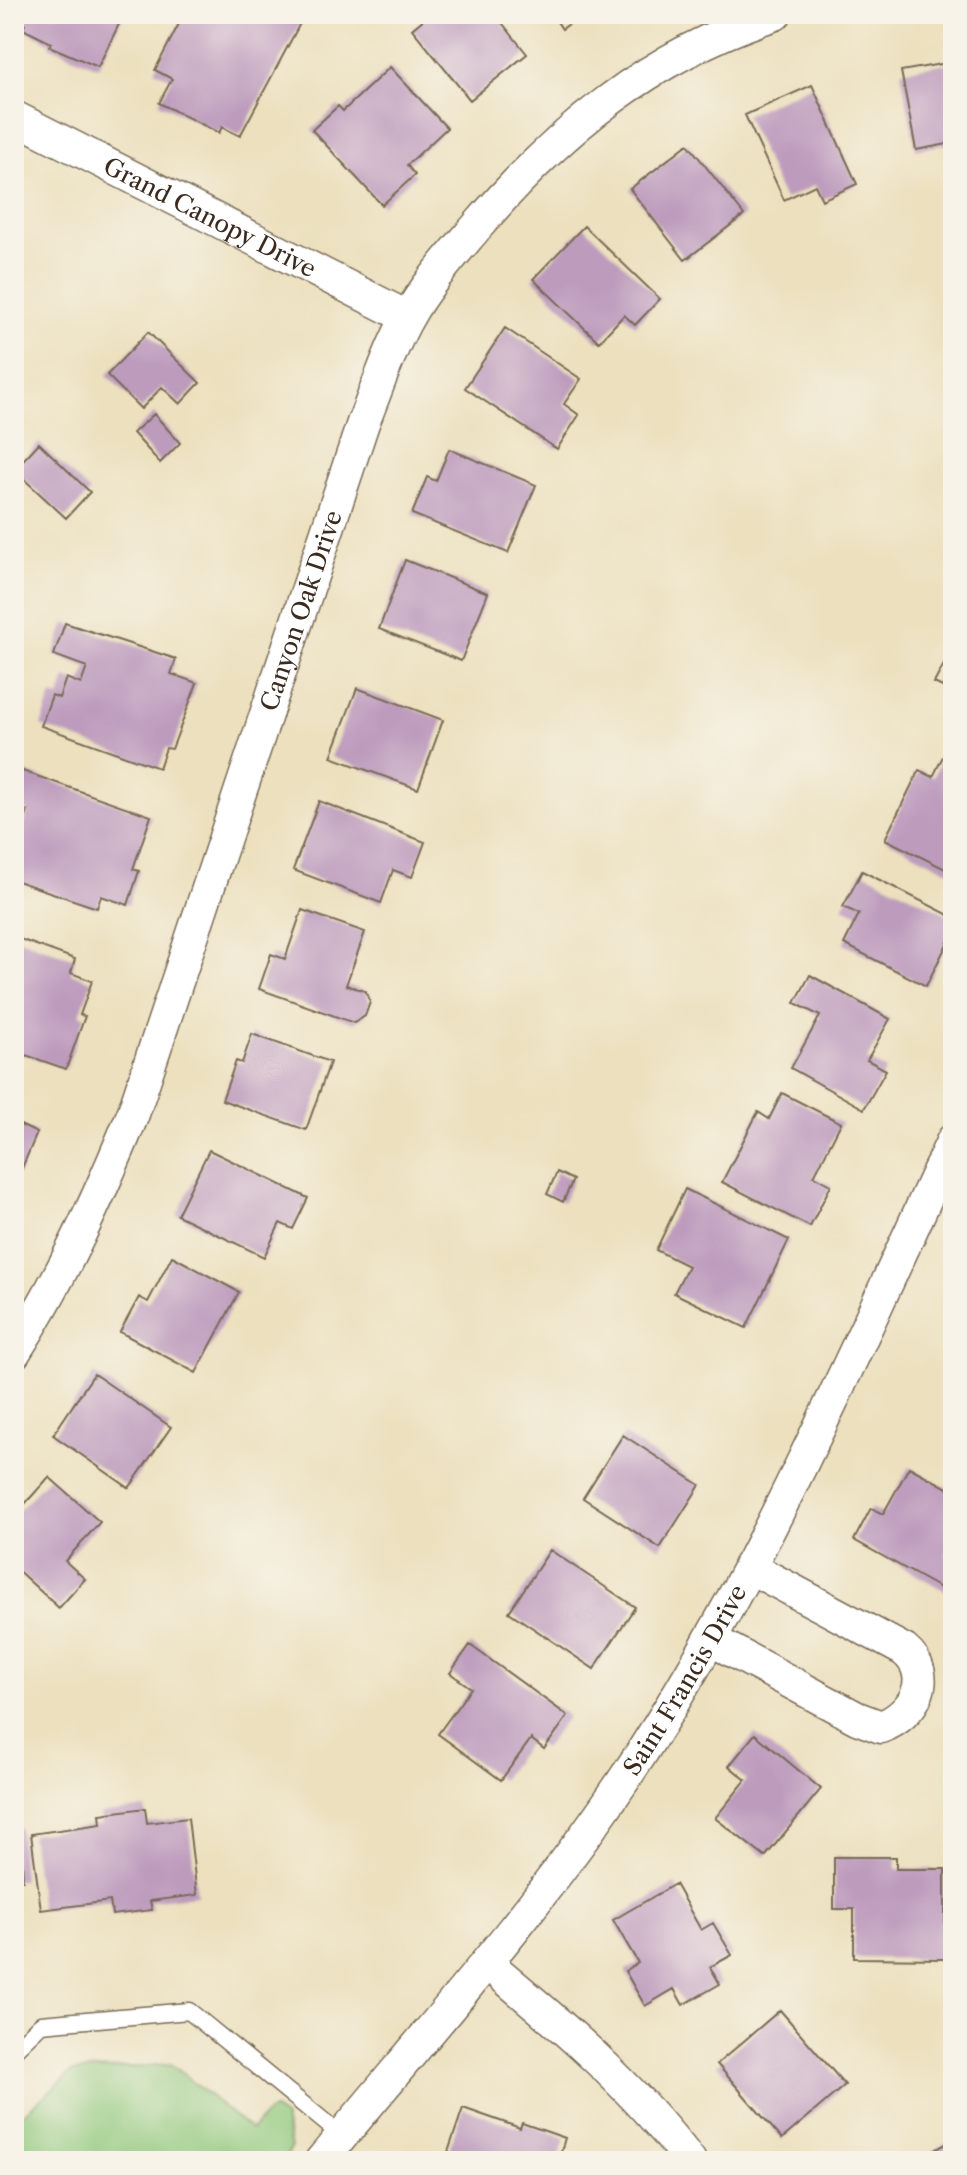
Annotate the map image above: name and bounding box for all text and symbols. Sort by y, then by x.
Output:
street label: Grand Canopy Drive [99,151,321,283]
street label: Canyon Oak Drive [254,507,347,714]
street label: Saint Francis Drive [617,1580,752,1781]

